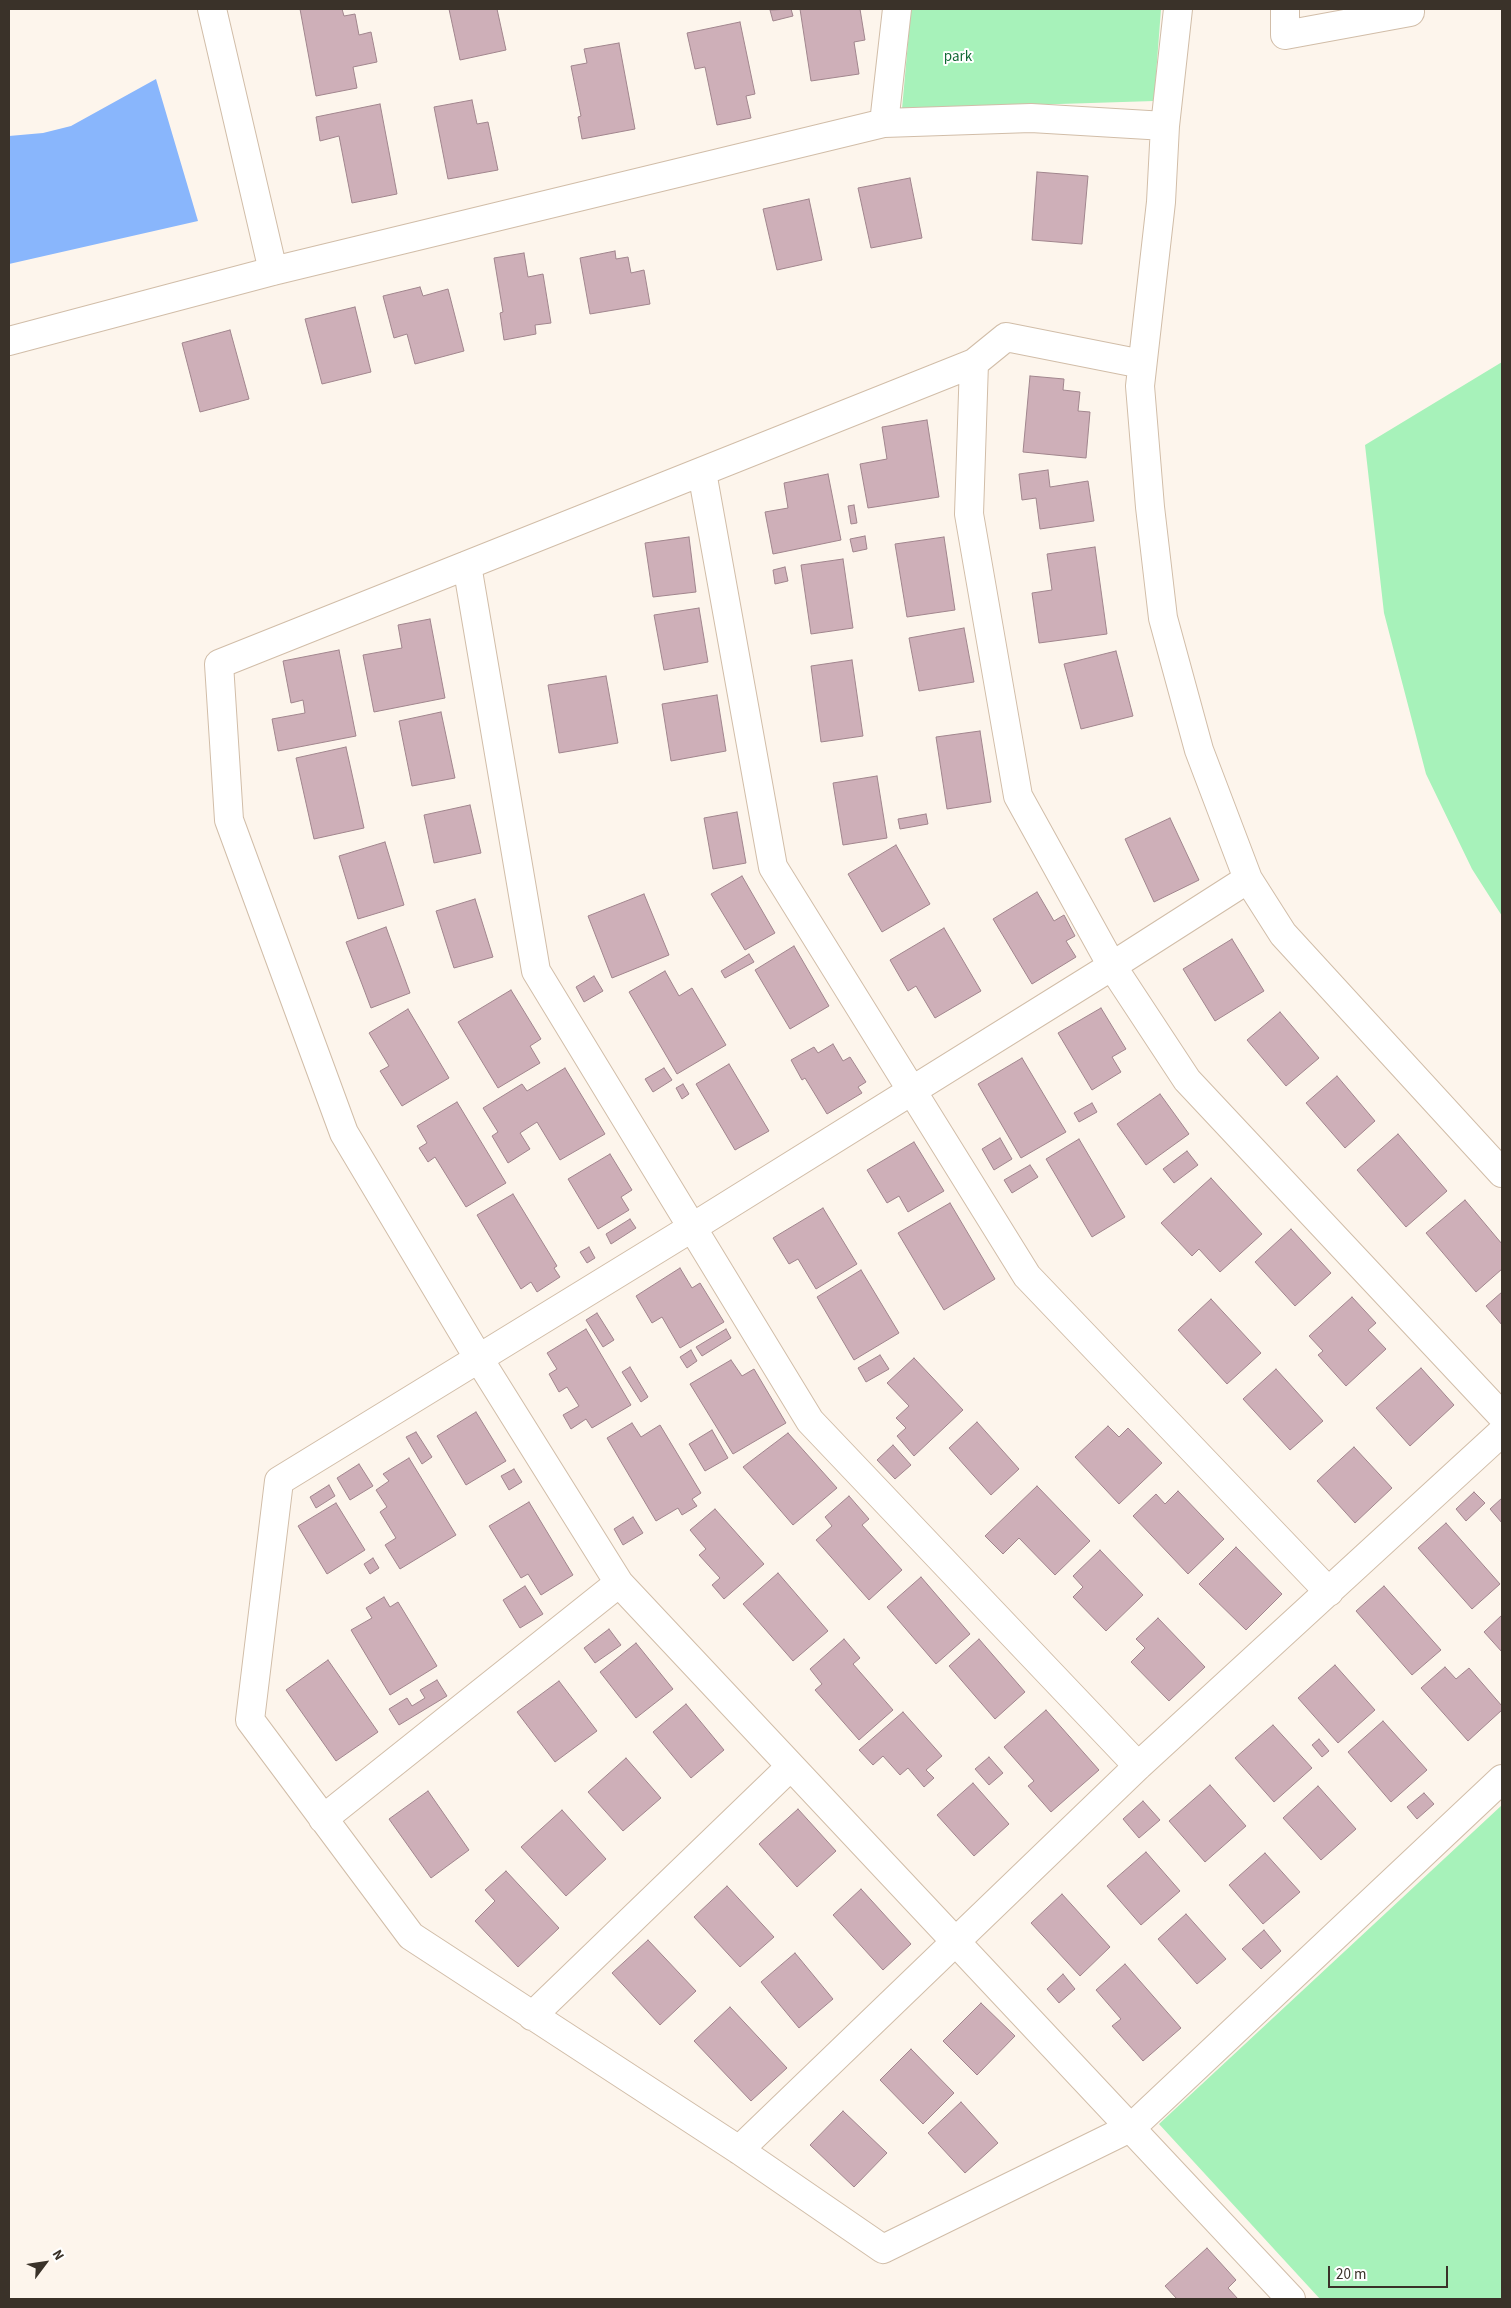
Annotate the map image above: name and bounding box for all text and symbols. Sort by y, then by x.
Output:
park label: park [944,49,972,67]
north arrow [20,2238,70,2288]
text: N [47,2246,69,2264]
scale bar [1331,2256,1451,2288]
text: 20 m [1336,2264,1366,2285]

